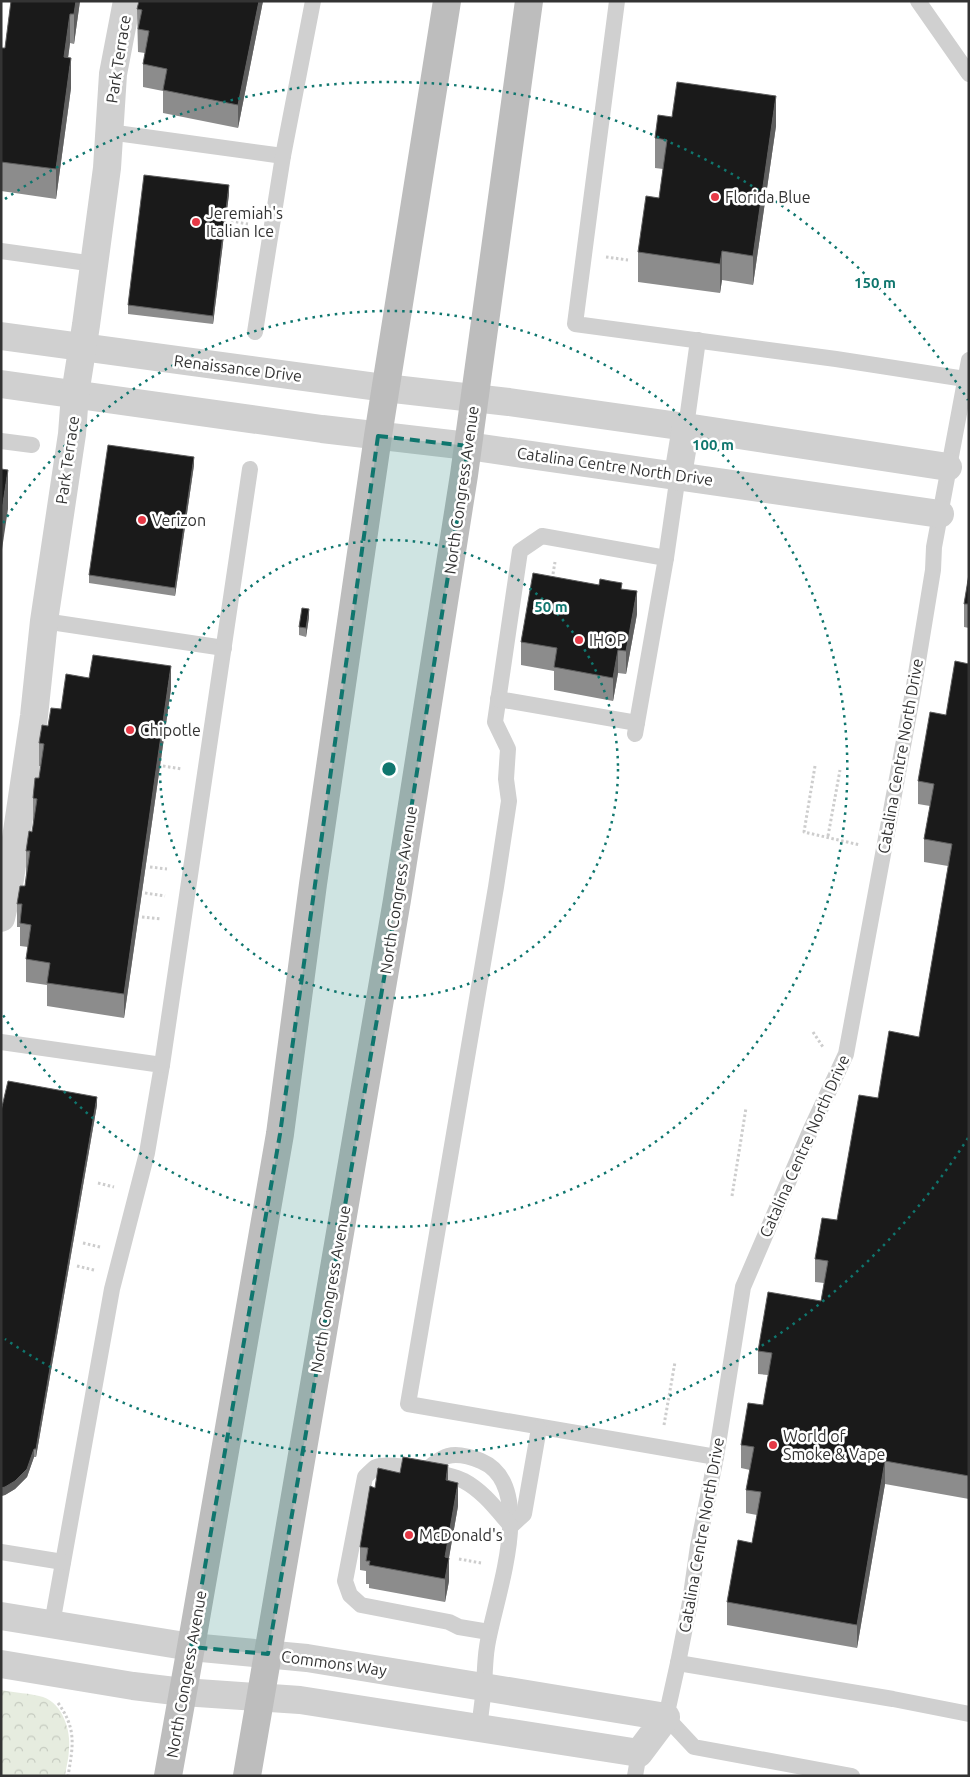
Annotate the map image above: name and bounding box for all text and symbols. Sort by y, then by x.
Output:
street label: Park Terrace [102,14,134,104]
place label: Florida Blue [725,188,811,206]
marker: Florida Blue [709,191,721,203]
place label: Jeremiah's Italian Ice [206,204,283,240]
marker: Jeremiah's Italian Ice [190,216,202,228]
text: 150 m [854,274,896,291]
street label: Renaissance Drive [173,351,303,385]
street label: North Congress Avenue [440,405,482,575]
street label: Park Terrace [52,415,82,505]
text: 100 m [692,436,734,453]
street label: Catalina Centre North Drive [516,443,714,489]
place label: Verizon [152,511,206,529]
marker: Verizon [136,514,148,526]
text: 50 m [534,598,568,615]
place label: IHOP [589,631,626,649]
marker: IHOP [573,634,585,646]
street label: Catalina Centre North Drive [874,657,926,855]
place label: Chipotle [140,721,201,739]
marker: Chipotle [124,724,136,736]
centre of rings [380,760,398,778]
street label: North Congress Avenue [376,805,420,975]
street label: Catalina Centre North Drive [756,1052,852,1240]
street label: North Congress Avenue [306,1204,354,1374]
place label: World of Smoke & Vape [783,1427,885,1463]
street label: Catalina Centre North Drive [675,1436,727,1634]
marker: World of Smoke & Vape [767,1439,779,1451]
place label: McDonald's [419,1526,503,1544]
marker: McDonald's [403,1529,415,1541]
street label: North Congress Avenue [162,1589,210,1759]
street label: Commons Way [280,1647,388,1679]

